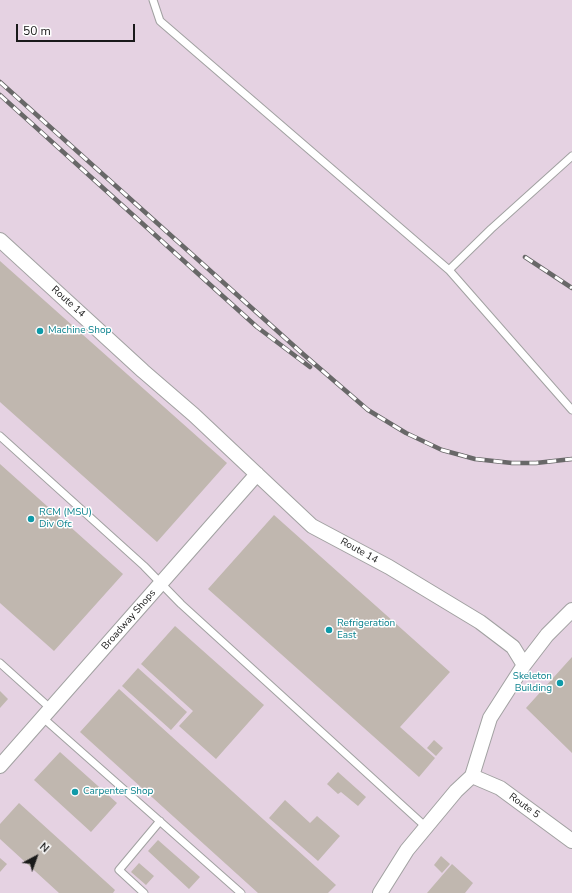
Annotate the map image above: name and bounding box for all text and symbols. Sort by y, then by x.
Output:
scale bar [18,16,137,42]
text: 50 m [23,23,51,39]
street label: Route 14 [49,284,87,320]
place label: Machine Shop [48,325,111,337]
marker: Machine Shop [35,326,45,336]
place label: RCM (MSU) Div Ofc [39,507,92,530]
marker: RCM (MSU) Div Ofc [26,514,36,524]
street label: Route 14 [338,536,380,566]
street label: Broadway Shops [99,587,159,653]
place label: Refrigeration East [337,618,395,642]
marker: Refrigeration East [324,625,334,635]
place label: Skeleton Building [513,671,552,694]
marker: Skeleton Building [555,678,565,688]
place label: Carpenter Shop [83,786,153,798]
marker: Carpenter Shop [70,787,80,797]
street label: Route 5 [506,791,542,821]
north arrow [16,837,56,877]
text: N [36,839,52,856]

